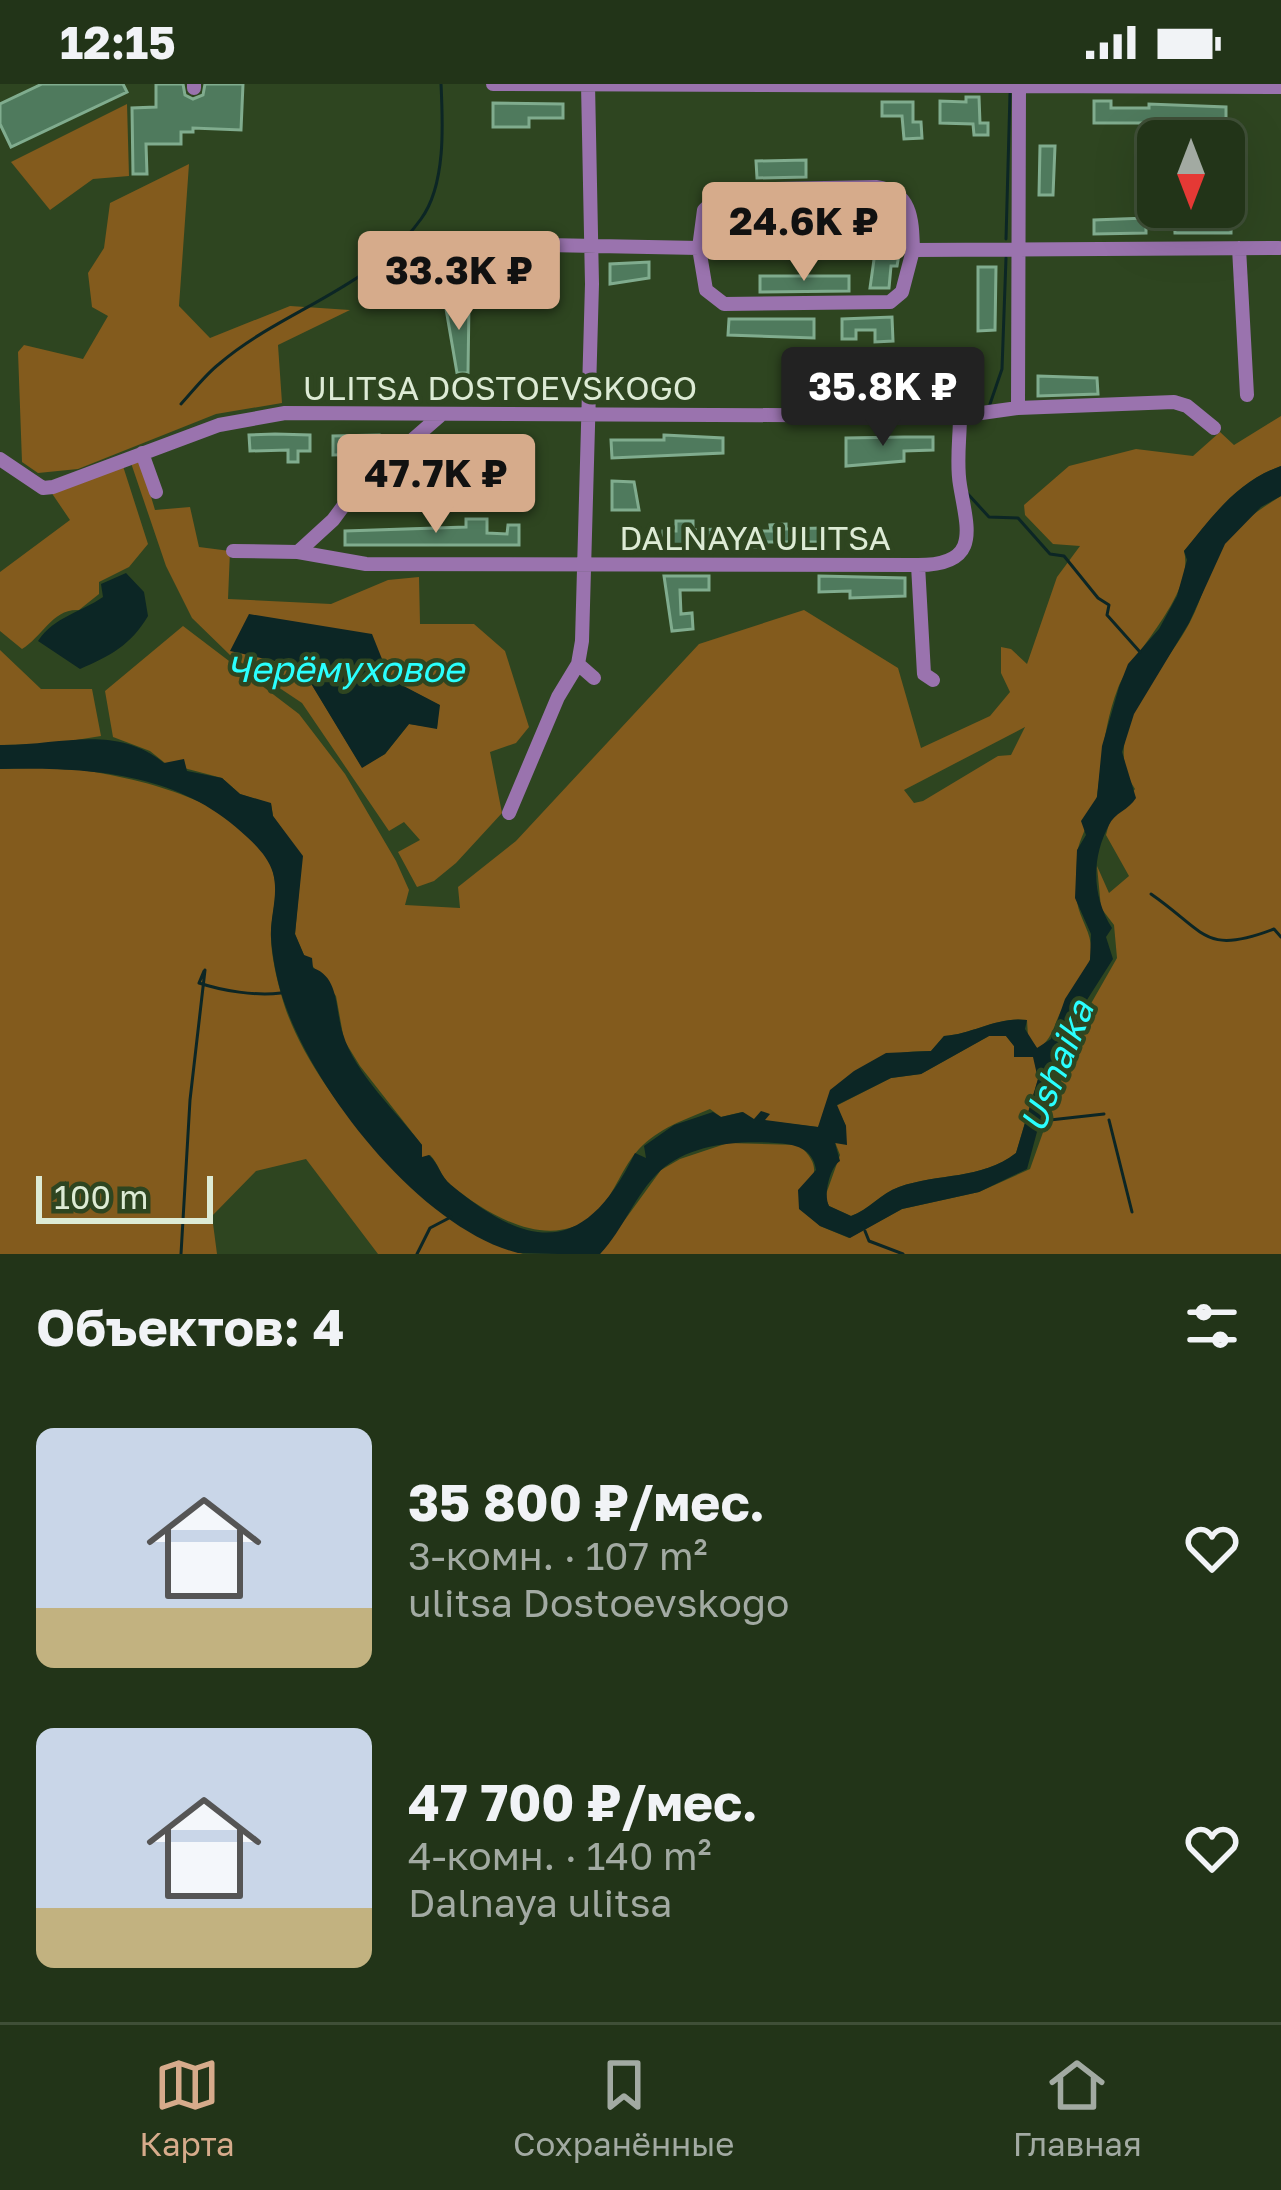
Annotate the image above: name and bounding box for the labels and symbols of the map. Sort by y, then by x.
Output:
north arrow [1137,120,1245,228]
pin: 24.6K ₽ [693,182,915,284]
pin: 33.3K ₽ [348,231,570,333]
pin: 35.8K ₽ [772,347,994,449]
street label: ULITSA DOSTOEVSKOGO [303,368,697,407]
pin: 47.7K ₽ [325,434,547,536]
street label: DALNAYA ULITSA [619,518,891,557]
water label: Черёмуховое [226,647,466,690]
water label: Ushaika [1010,993,1102,1138]
scale bar [36,1170,213,1223]

